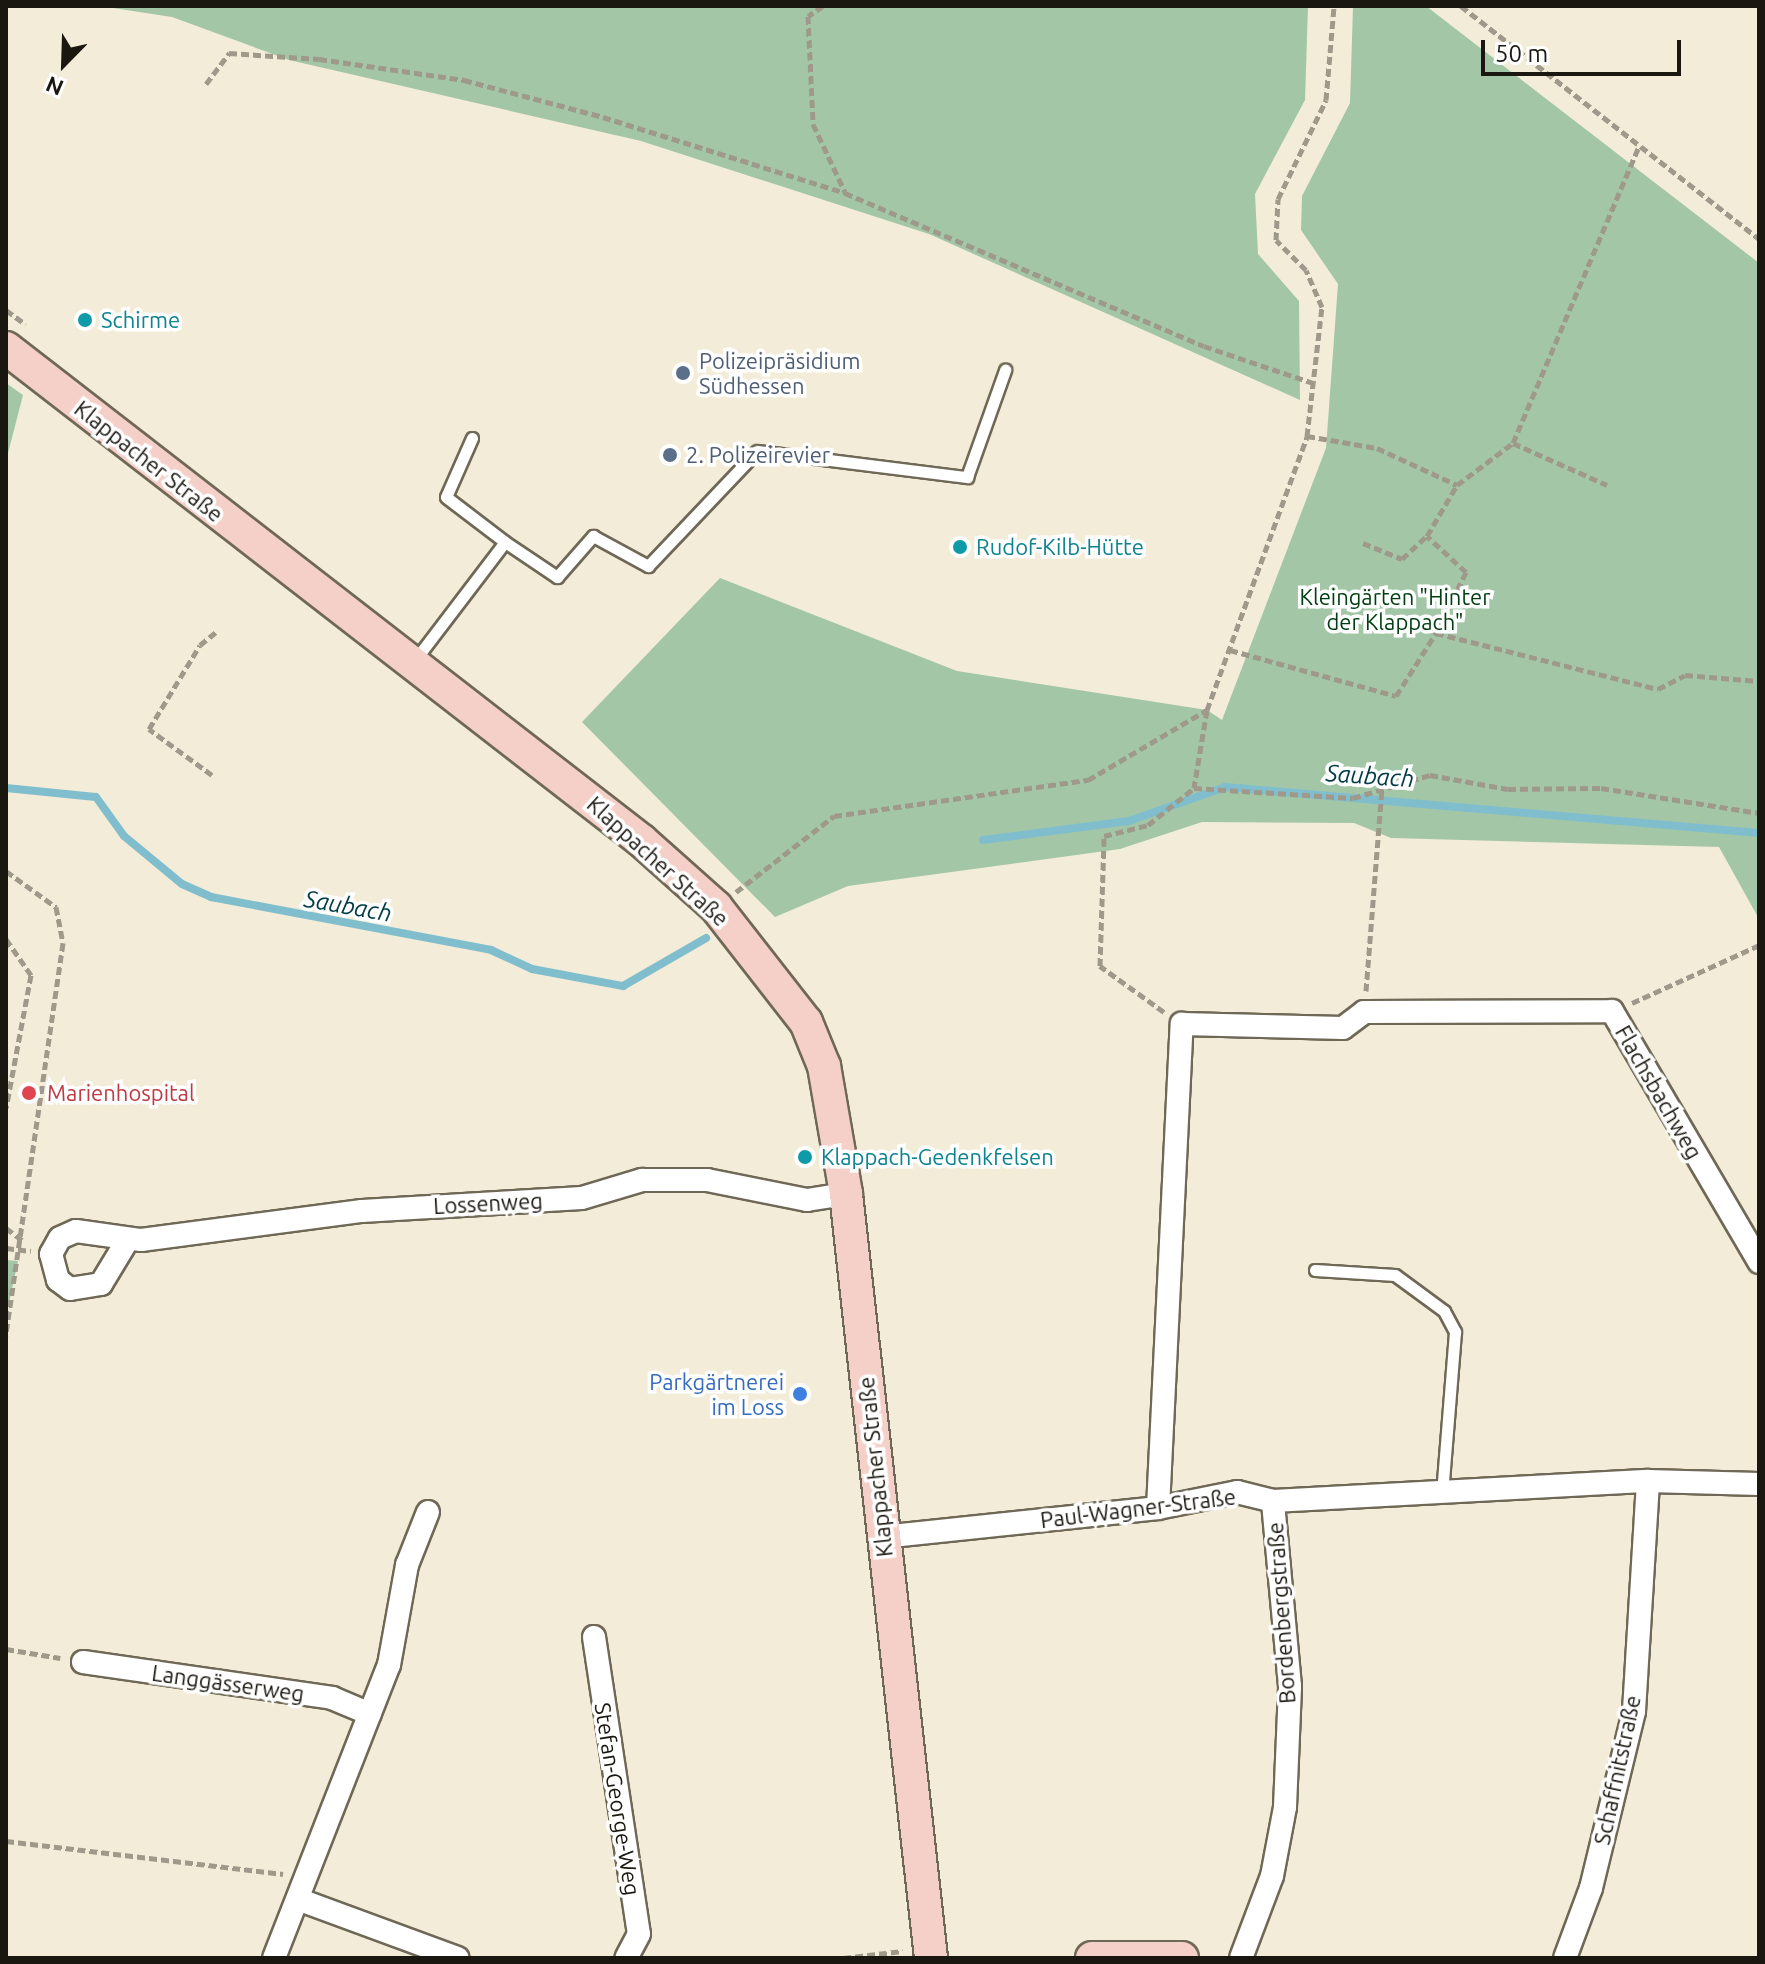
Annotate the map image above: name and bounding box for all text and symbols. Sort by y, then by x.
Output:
north arrow [24,24,104,104]
scale bar [1485,24,1685,74]
text: 50 m [1495,40,1548,67]
text: N [42,72,67,101]
place label: Schirme [101,307,180,333]
marker: Schirme [76,311,94,329]
place label: Polizeipräsidium Südhessen [699,347,860,398]
marker: Polizeipräsidium Südhessen [674,364,692,382]
street label: Klappacher Straße [70,395,228,527]
place label: 2. Polizeirevier [686,442,830,468]
marker: 2. Polizeirevier [661,446,679,464]
place label: Rudof-Kilb-Hütte [976,534,1144,560]
marker: Rudof-Kilb-Hütte [951,538,969,556]
park label: Kleingärten "Hinter der Klappach" [1300,583,1490,634]
water label: Saubach [1325,759,1415,793]
street label: Klappacher Straße [582,791,734,931]
water label: Saubach [302,884,394,928]
street label: Flachsbachweg [1610,1021,1708,1163]
place label: Marienhospital [47,1080,195,1106]
marker: Marienhospital [18,1082,40,1104]
place label: Klappach-Gedenkfelsen [821,1144,1054,1170]
marker: Klappach-Gedenkfelsen [796,1148,814,1166]
street label: Lossenweg [433,1187,543,1219]
place label: Parkgärtnerei im Loss [649,1368,784,1420]
street label: Klappacher Straße [852,1376,898,1558]
marker: Parkgärtnerei im Loss [791,1385,809,1403]
street label: Paul-Wagner-Straße [1039,1483,1237,1533]
street label: Bordenbergstraße [1261,1521,1301,1705]
street label: Langgässerweg [150,1659,306,1707]
street label: Schaffnitstraße [1588,1693,1646,1847]
street label: Stefan-George-Weg [590,1701,646,1897]

